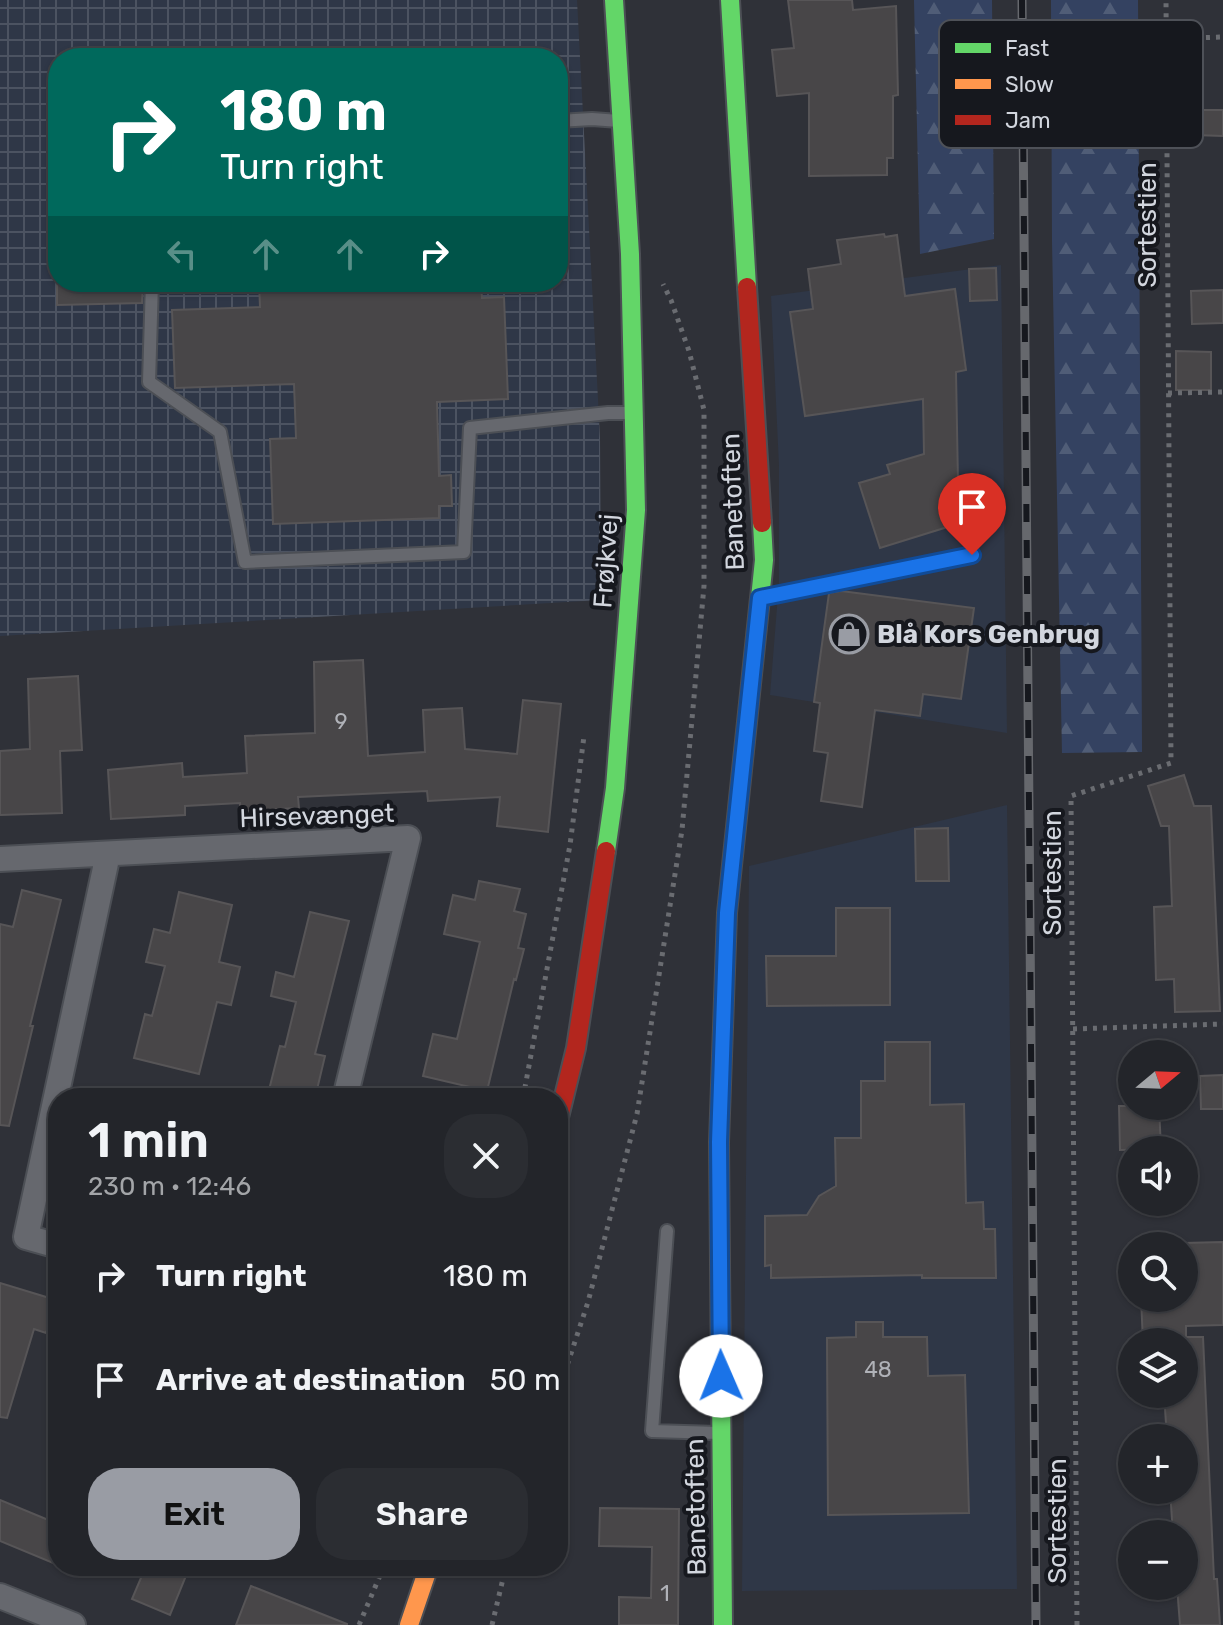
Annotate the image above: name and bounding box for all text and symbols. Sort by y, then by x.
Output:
legend [939,20,1203,148]
text: Fast [1005,35,1050,62]
text: Slow [1005,71,1054,98]
text: 180 m [220,78,387,144]
icon: right [88,80,192,184]
text: Jam [1005,107,1051,134]
text: Turn right [220,145,384,188]
street label: Sortestien [1132,162,1163,288]
icon: left [160,232,204,276]
icon: ahead [244,232,288,276]
icon: ahead [328,232,372,276]
icon: right [412,232,456,276]
street label: Banetoften [715,433,751,571]
pin [938,473,1006,555]
icon: arrive [950,485,994,529]
street label: Frøjkvej [587,513,625,609]
shop icon: Blå Kors Genbrug [828,613,870,655]
place label: Blå Kors Genbrug [877,619,1100,650]
house number: 9 [334,708,348,735]
street label: Hirsevænget [239,798,395,834]
street label: Sortestien [1037,810,1068,936]
north arrow [1118,1040,1198,1120]
map controls [1118,1040,1198,1600]
text: 1 min [88,1112,209,1169]
button: close [444,1114,528,1198]
button: sound [1118,1136,1198,1216]
text: 230 m · 12:46 [88,1171,251,1202]
button: search [1118,1232,1198,1312]
icon: right [88,1254,132,1298]
text: Turn right [156,1258,307,1294]
text: 180 m [443,1258,528,1294]
button: layers [1118,1328,1198,1408]
position arrow [679,1334,763,1418]
house number: 48 [864,1356,892,1383]
icon: arrive [88,1358,132,1402]
text: Arrive at destination [156,1362,466,1398]
text: 50 m [490,1362,561,1398]
button: + [1118,1424,1198,1504]
street label: Banetoften [679,1438,713,1576]
street label: Sortestien [1042,1458,1073,1584]
button: Exit [88,1468,300,1560]
button: Share [316,1468,528,1560]
button: − [1118,1520,1198,1600]
house number: 1 [660,1580,670,1607]

